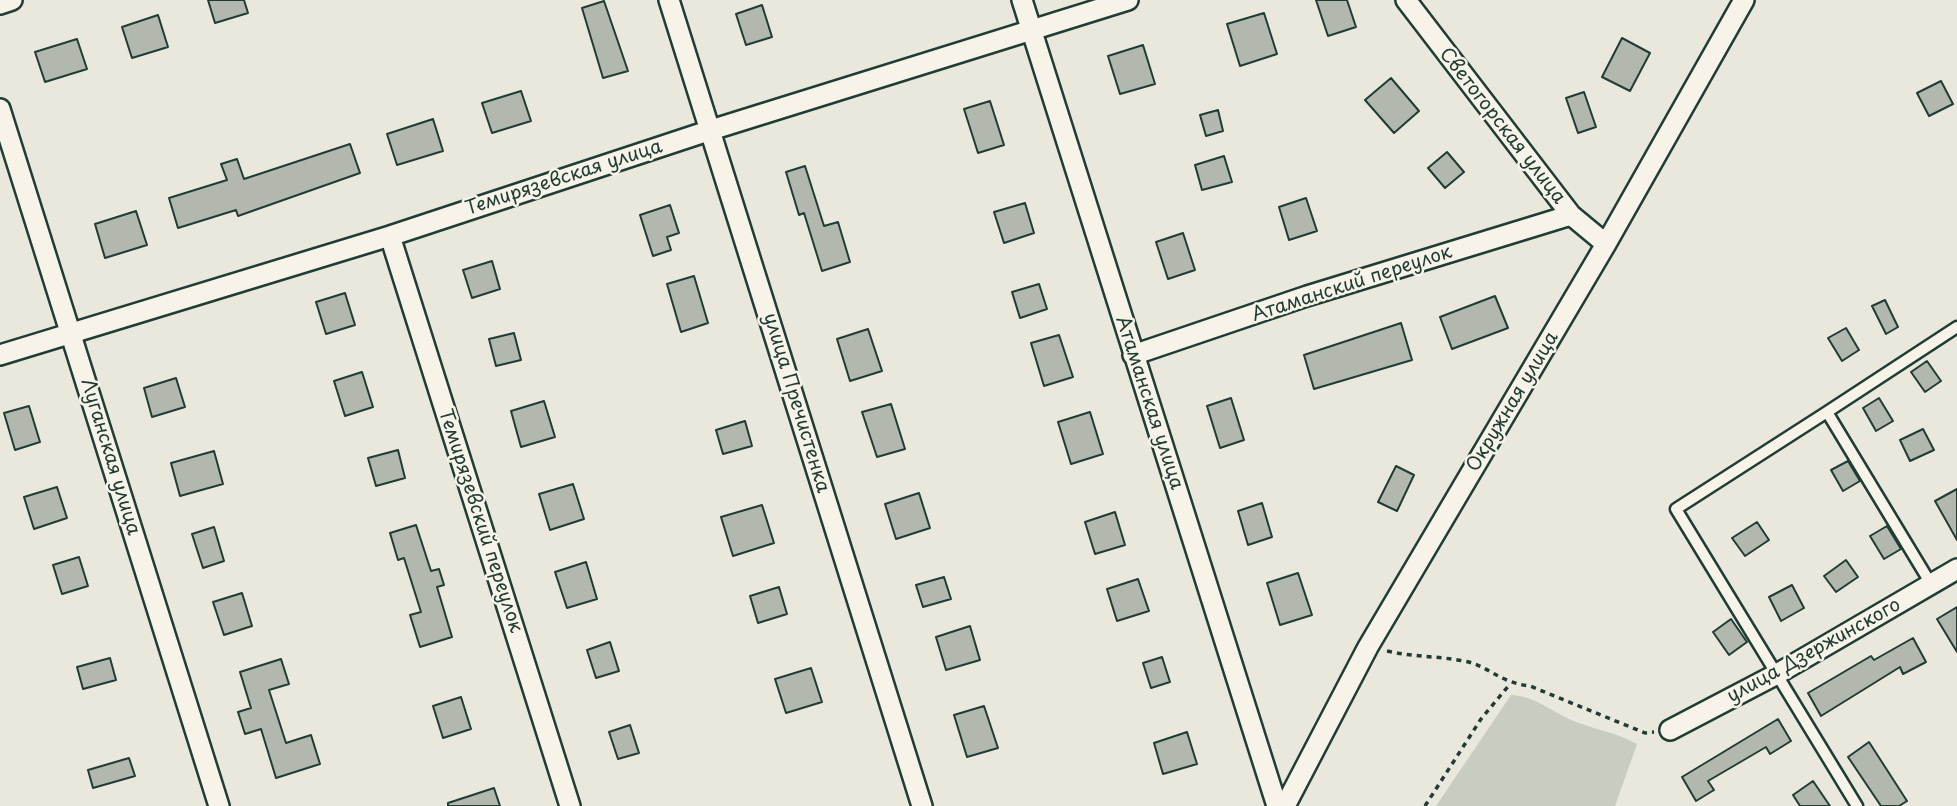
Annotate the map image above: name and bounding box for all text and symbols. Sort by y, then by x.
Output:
street label: Светогорская улица [1434,43,1570,209]
street label: Темирязевская улица [463,135,665,221]
street label: Атаманский переулок [1249,241,1455,327]
street label: улица Пречистенка [758,310,834,496]
street label: Атаманская улица [1110,313,1188,493]
street label: Окружная улица [1462,328,1564,476]
street label: Луганская улица [75,376,145,538]
street label: Темирязевский переулок [433,406,527,636]
street label: улица Дзержинского [1723,594,1905,708]

